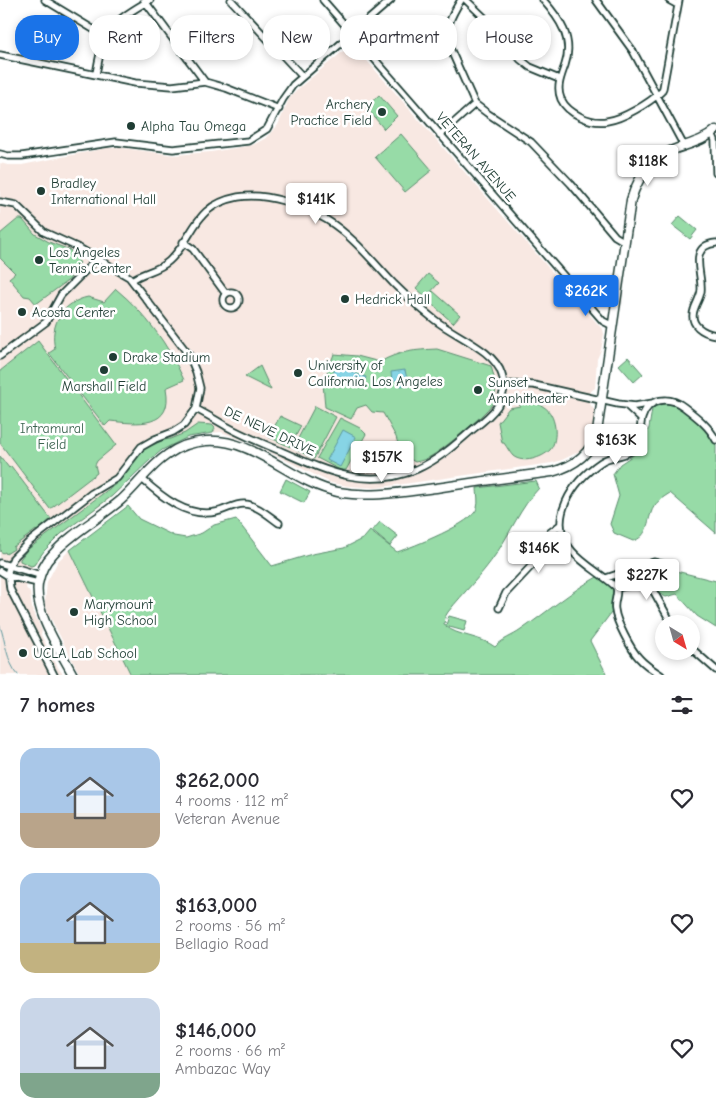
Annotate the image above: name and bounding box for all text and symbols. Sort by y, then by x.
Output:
chip: Buy [15,15,79,60]
chip: Rent [89,15,160,60]
chip: Filters [170,15,253,60]
chip: New [263,15,330,60]
chip: Apartment [340,15,457,60]
chip: House [467,15,551,60]
place label: Archery Practice Field [291,96,373,129]
marker: Archery Practice Field [376,106,388,118]
street label: VETERAN AVENUE [433,109,519,205]
place label: Alpha Tau Omega [141,118,246,135]
marker: Alpha Tau Omega [125,120,137,132]
pin: $118K [613,144,683,187]
text: $118K [628,152,668,170]
place label: Bradley International Hall [51,175,156,208]
pin: $141K [281,182,351,225]
marker: Bradley International Hall [35,185,47,197]
text: $141K [297,190,335,208]
place label: Los Angeles Tennis Center [49,244,131,277]
marker: Los Angeles Tennis Center [33,254,45,266]
pin: $262K [551,274,621,317]
text: $262K [565,282,607,300]
place label: Hedrick Hall [355,291,430,308]
marker: Hedrick Hall [339,293,351,305]
place label: Acosta Center [32,304,115,321]
marker: Acosta Center [16,306,28,318]
place label: Drake Stadium [123,349,210,366]
marker: Drake Stadium [107,351,119,363]
place label: University of California, Los Angeles [308,357,443,390]
marker: Marshall Field [98,364,110,376]
marker: University of California, Los Angeles [292,367,304,379]
place label: Sunset Amphitheater [488,374,568,407]
place label: Marshall Field [62,378,146,395]
marker: Sunset Amphitheater [472,384,484,396]
street label: DE NEVE DRIVE [222,402,318,460]
park label: Intramural Field [20,420,84,453]
pin: $163K [581,424,651,466]
text: $163K [595,431,637,449]
pin: $157K [347,440,417,483]
text: $157K [362,448,402,466]
pin: $146K [504,532,574,574]
text: $146K [519,539,559,557]
pin: $227K [612,558,682,601]
text: $227K [626,566,668,584]
place label: Marymount High School [84,596,157,629]
marker: Marymount High School [68,606,80,618]
north arrow [655,615,700,660]
map controls [655,615,700,660]
place label: UCLA Lab School [33,645,137,662]
marker: UCLA Lab School [17,647,29,659]
icon: filters [668,691,696,719]
text: 7 homes [20,693,95,717]
icon: home [60,768,120,828]
text: $262,000 [175,768,260,792]
icon: heart [668,784,696,812]
text: 4 rooms · 112 m² [175,792,288,810]
text: Veteran Avenue [175,810,280,828]
icon: home [60,893,120,953]
text: $163,000 [175,893,257,917]
icon: heart [668,909,696,937]
text: 2 rooms · 56 m² [175,917,285,935]
text: Bellagio Road [175,935,269,953]
icon: home [60,1018,120,1078]
text: $146,000 [175,1018,257,1042]
icon: heart [668,1034,696,1062]
text: 2 rooms · 66 m² [175,1042,285,1060]
text: Ambazac Way [175,1060,270,1078]

